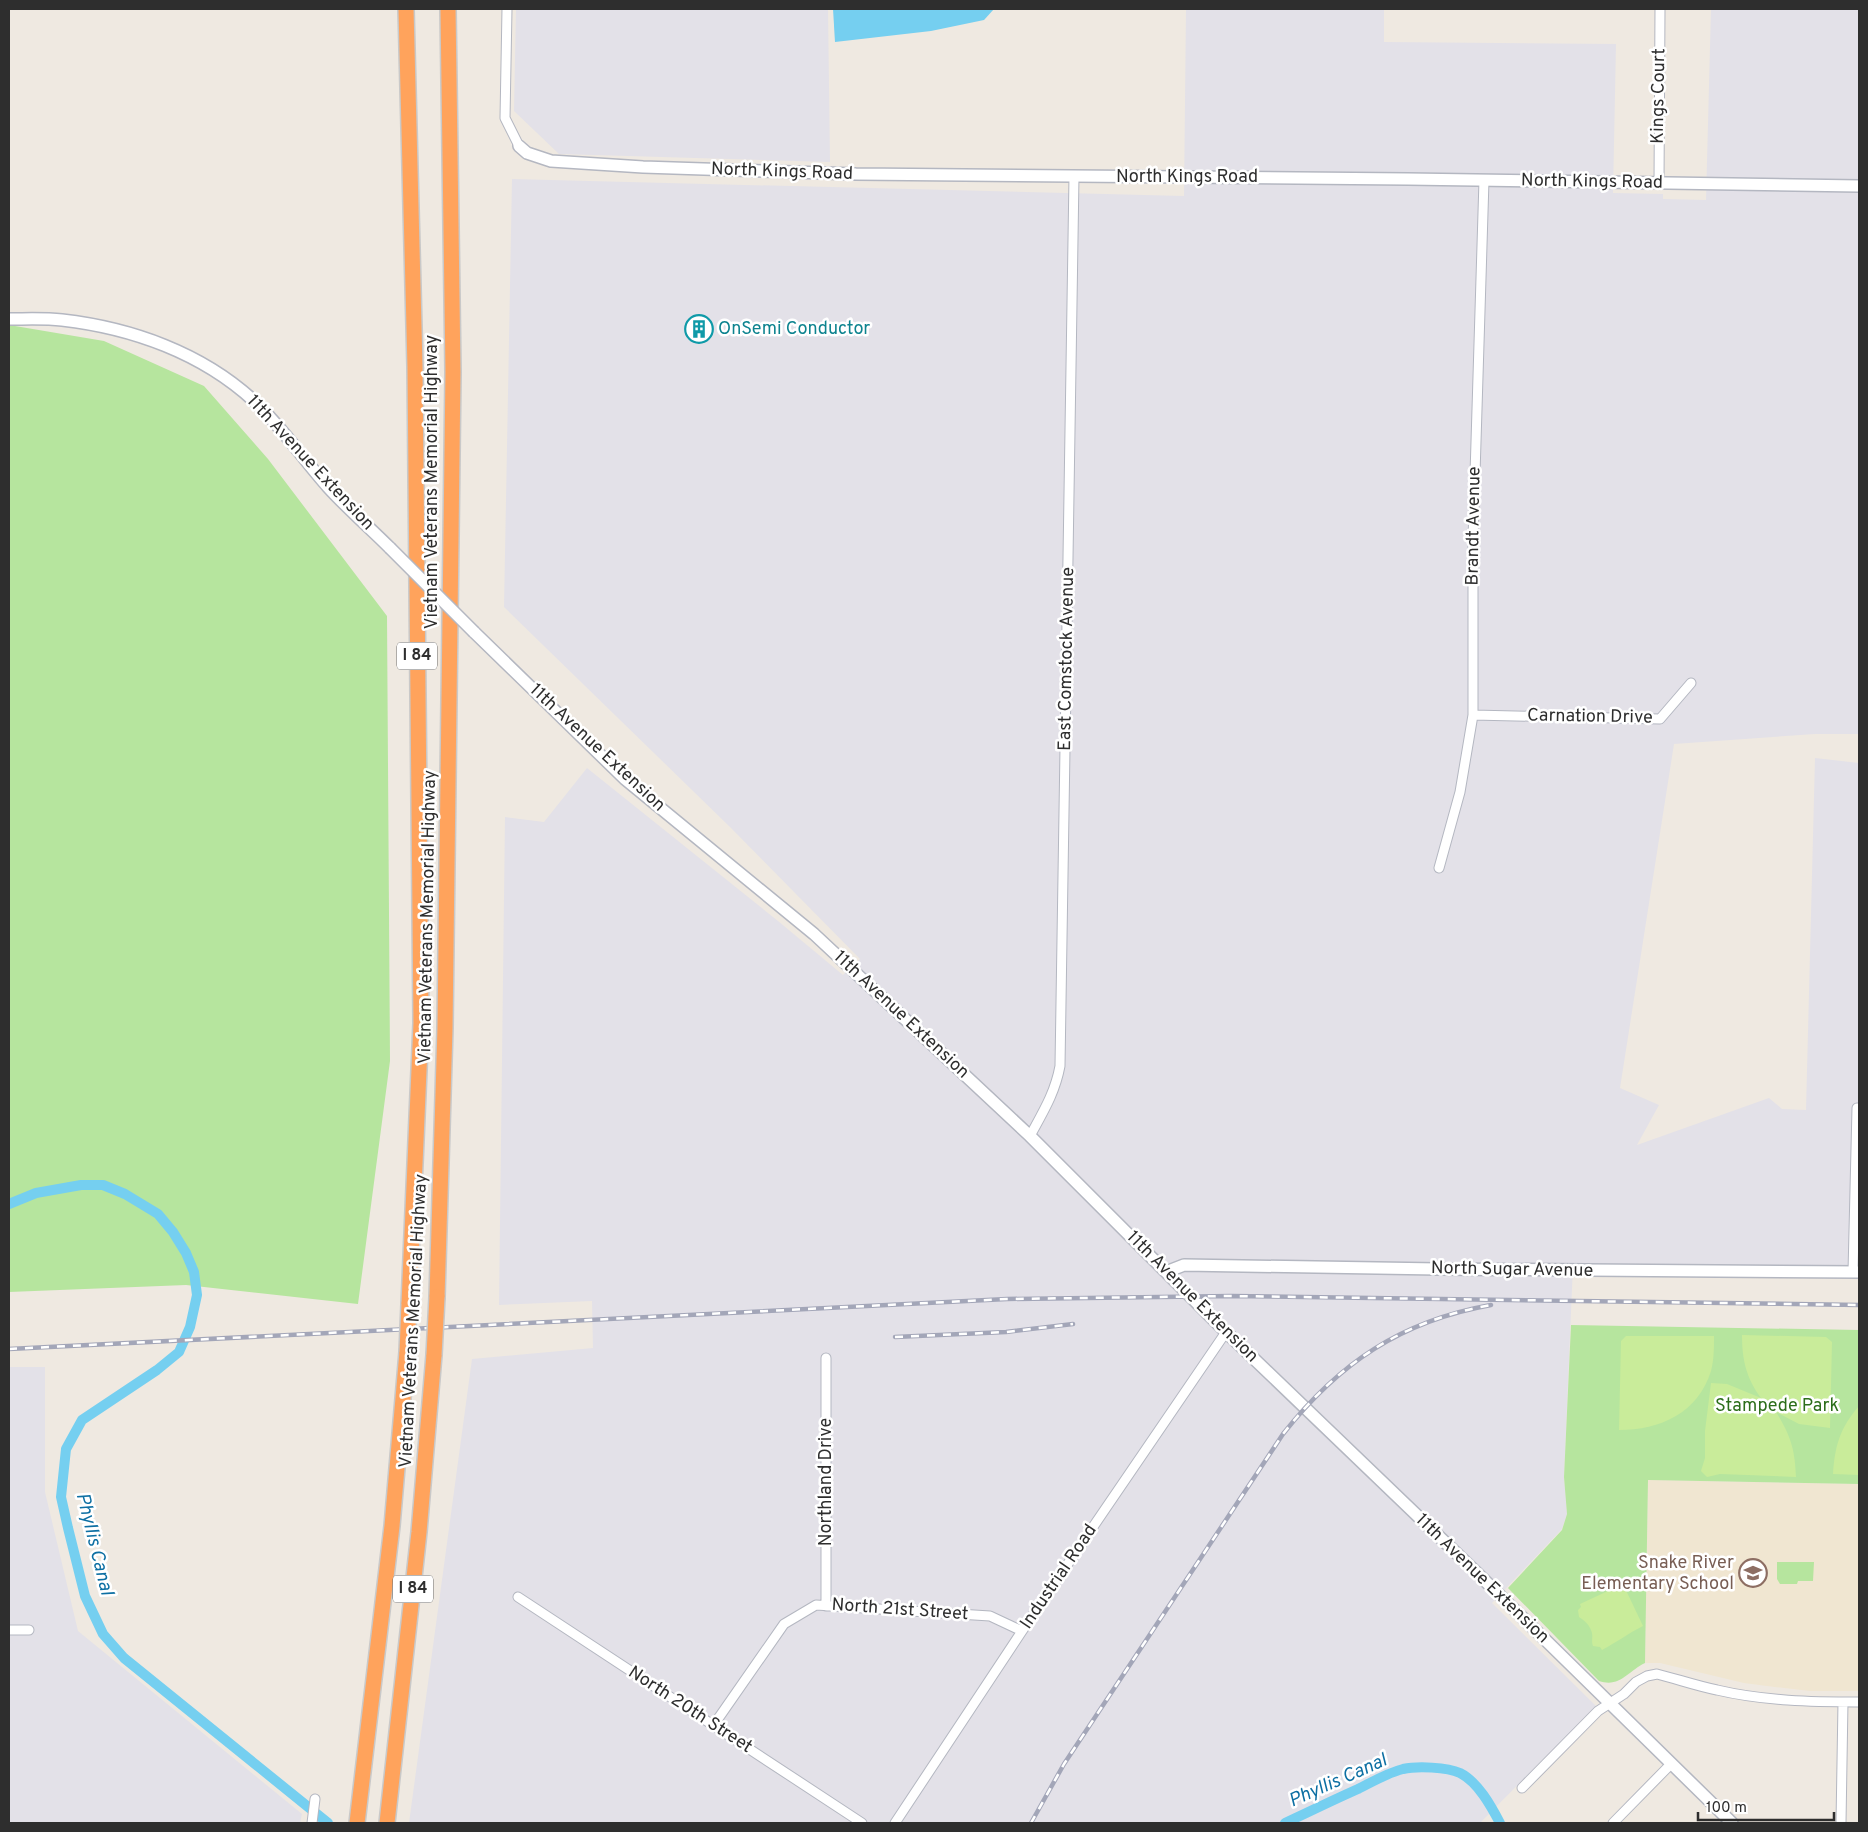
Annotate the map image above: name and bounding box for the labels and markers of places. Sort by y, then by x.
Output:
building icon: OnSemi Conductor [684,314,714,344]
place label: OnSemi Conductor [718,318,870,341]
place label: Snake River Elementary School [1581,1552,1734,1596]
school or university icon: Snake River Elementary School [1738,1558,1768,1588]

